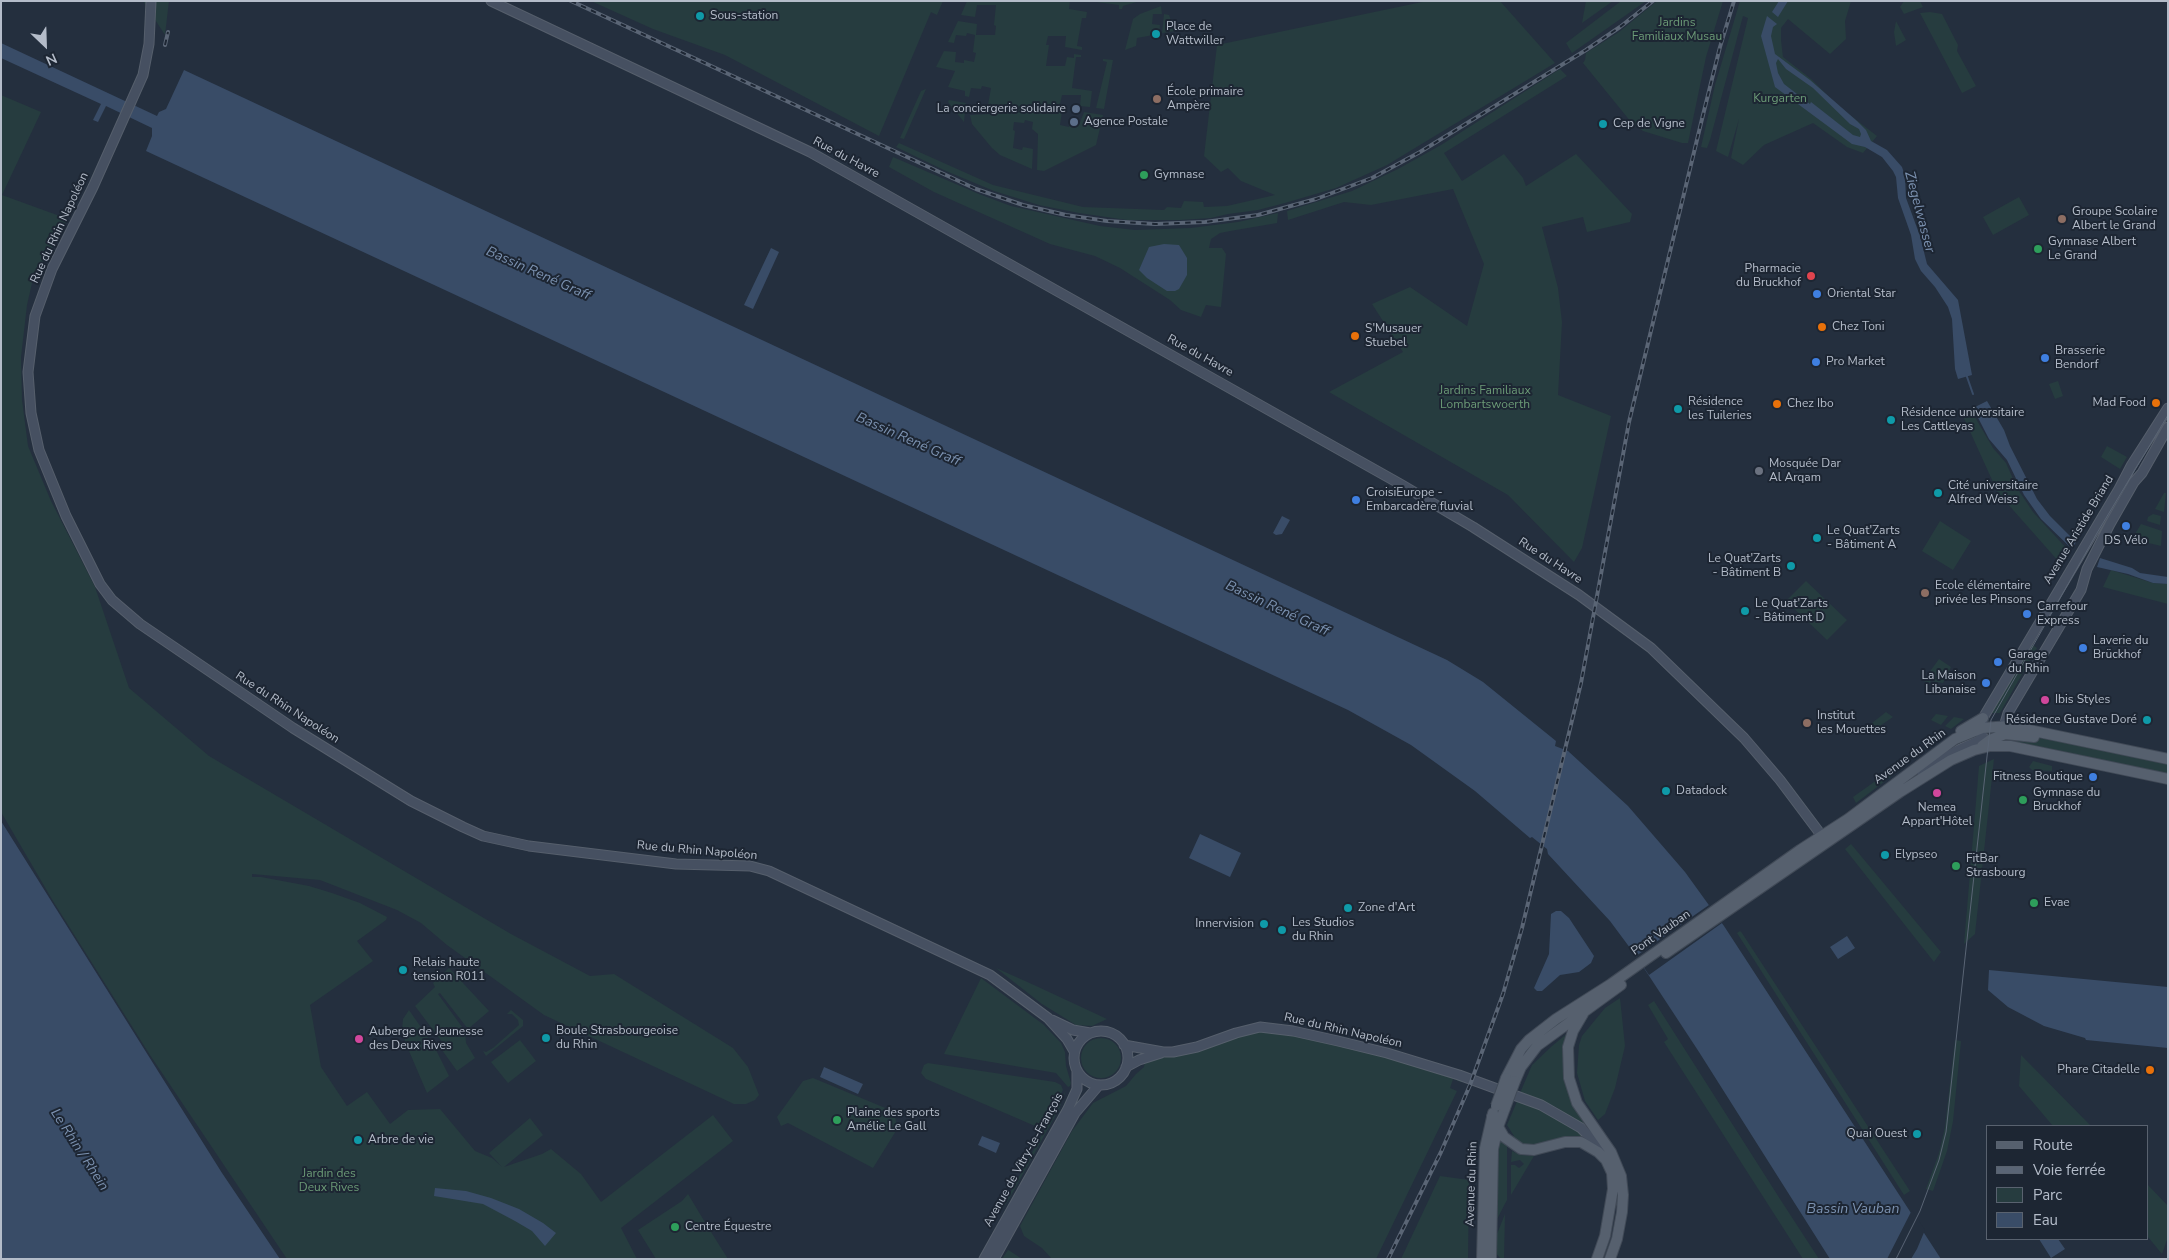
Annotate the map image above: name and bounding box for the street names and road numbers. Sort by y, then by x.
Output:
street label: Rue du Havre [810,134,882,182]
street label: Rue du Rhin Napoléon [28,170,92,286]
street label: Rue du Havre [1164,332,1236,380]
street label: Avenue Aristide Briand [2041,473,2117,587]
street label: Rue du Havre [1515,535,1585,587]
street label: Rue du Rhin Napoléon [232,669,342,747]
street label: Avenue du Rhin [1871,726,1949,788]
street label: Rue du Rhin Napoléon [636,839,758,863]
street label: Pont Vauban [1629,907,1693,959]
street label: Rue du Rhin Napoléon [1283,1010,1403,1052]
street label: Avenue de Vitry-le-François [981,1090,1067,1230]
street label: Avenue du Rhin [1463,1141,1481,1227]

